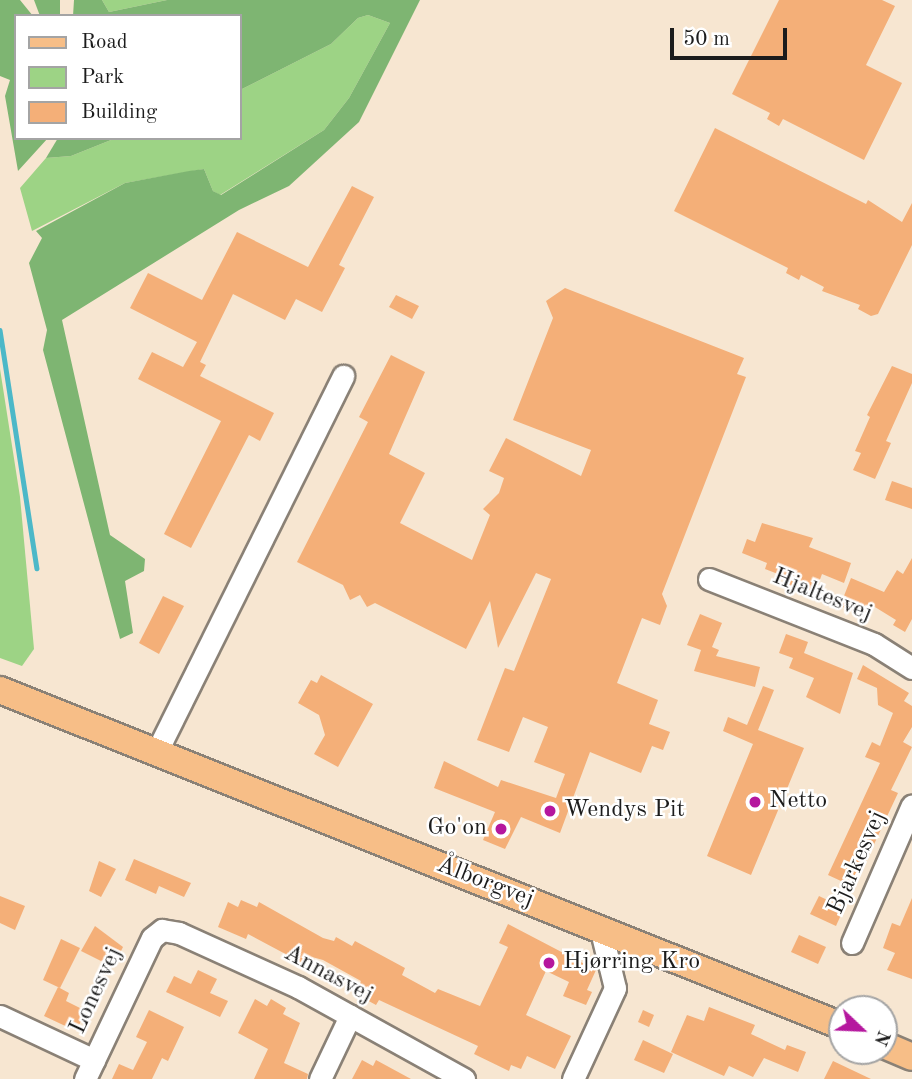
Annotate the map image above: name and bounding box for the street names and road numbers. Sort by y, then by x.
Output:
street label: Hjaltesvej [768,563,876,629]
street label: Bjarkesvej [822,807,894,919]
street label: Ålborgvej [432,851,538,915]
street label: Annasvej [278,940,378,1010]
street label: Lonesvej [64,943,130,1039]

